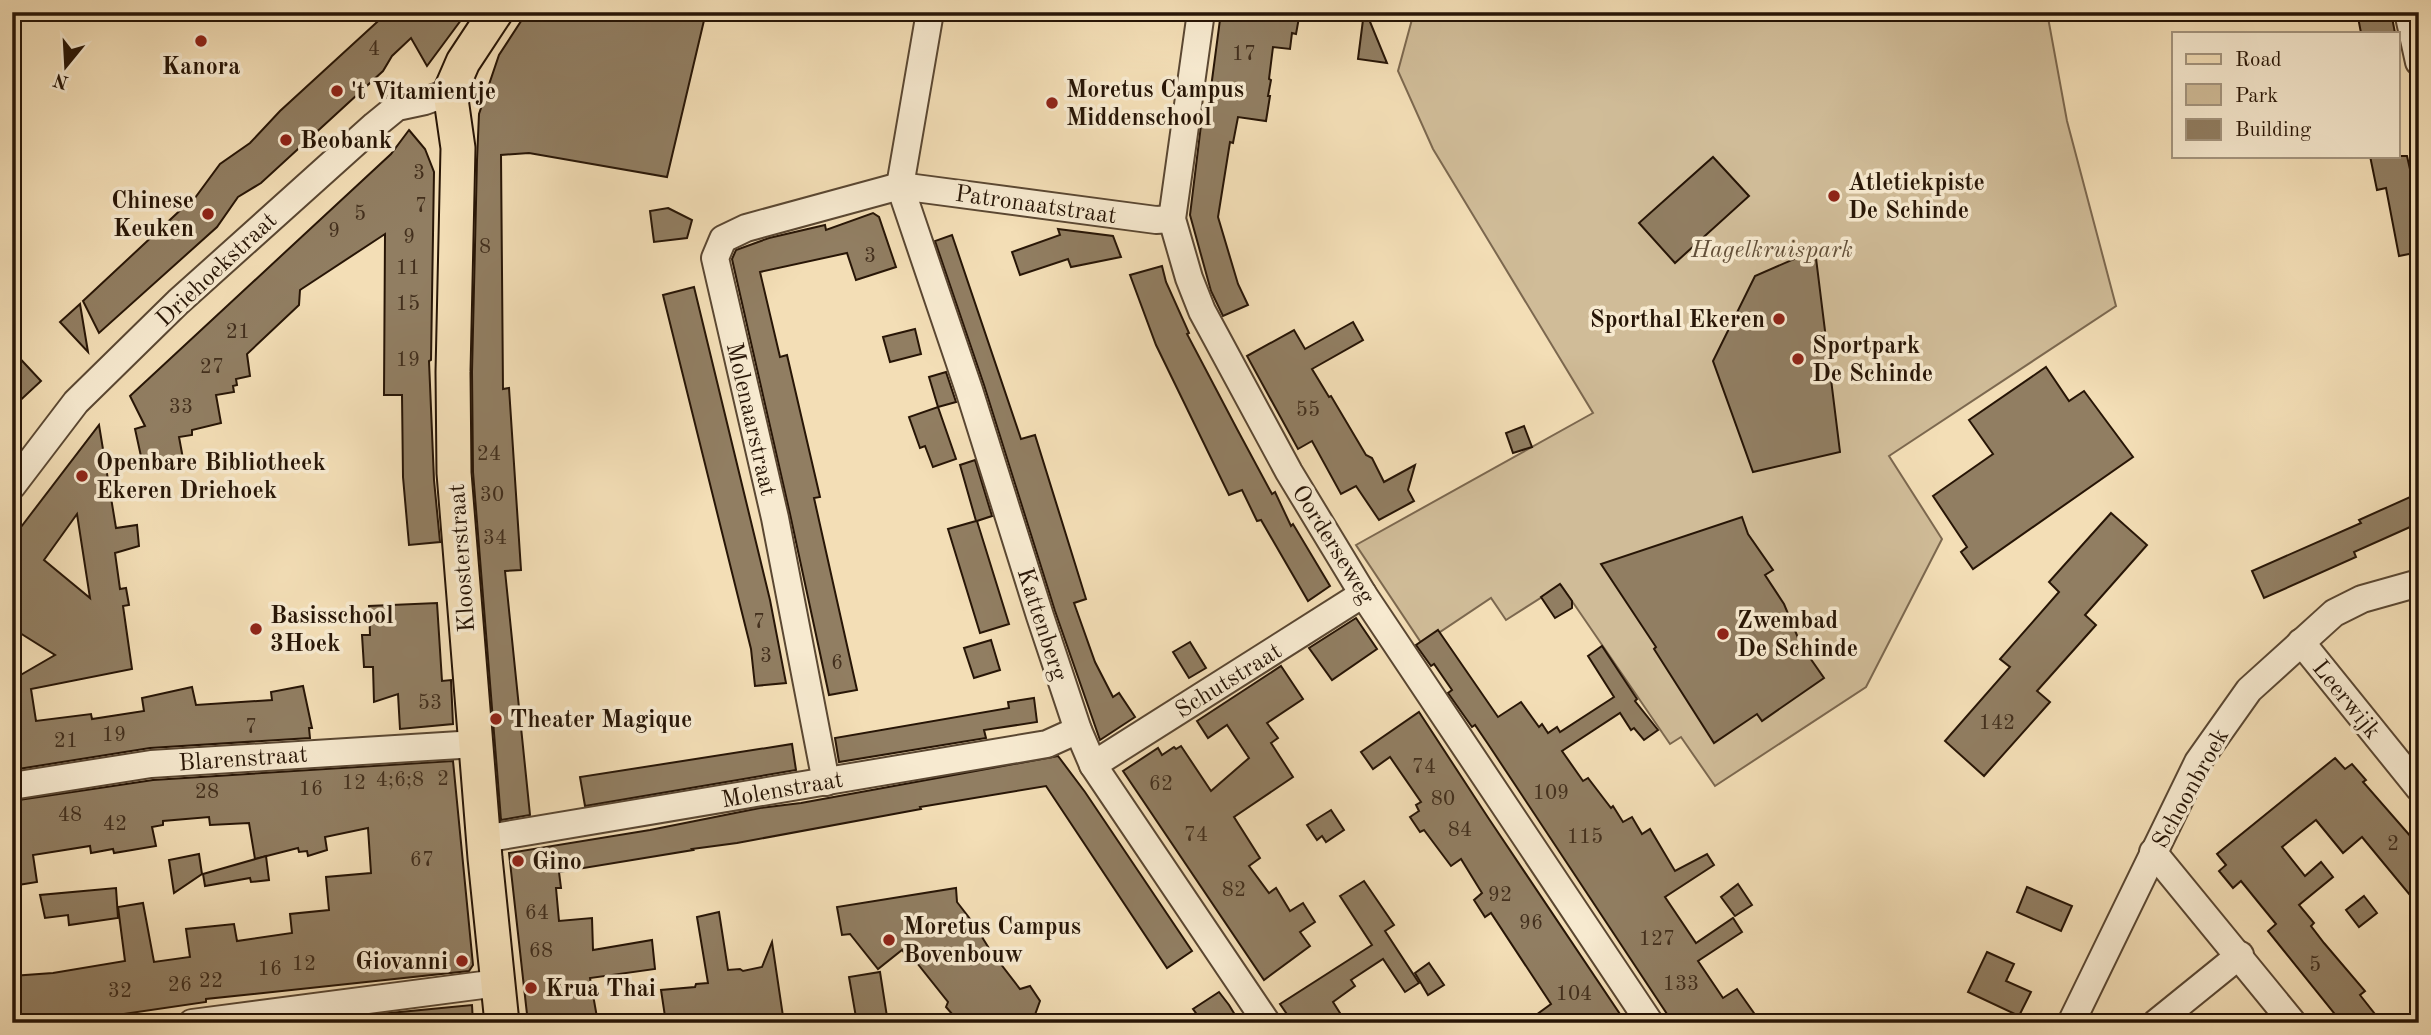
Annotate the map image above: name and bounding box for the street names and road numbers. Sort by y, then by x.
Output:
street label: Patronaatstraat [953,183,1118,229]
street label: Driehoekstraat [152,209,282,332]
street label: Molenaarstraat [721,340,779,499]
street label: Oorderseweg [1286,482,1378,609]
street label: Kloosterstraat [446,483,480,633]
street label: Kattenberg [1012,565,1071,684]
street label: Schutstraat [1172,640,1286,724]
street label: Leerwijk [2307,656,2384,744]
street label: Schoonbroek [2149,725,2234,853]
street label: Blarenstraat [178,744,309,776]
street label: Molenstraat [720,768,845,813]

